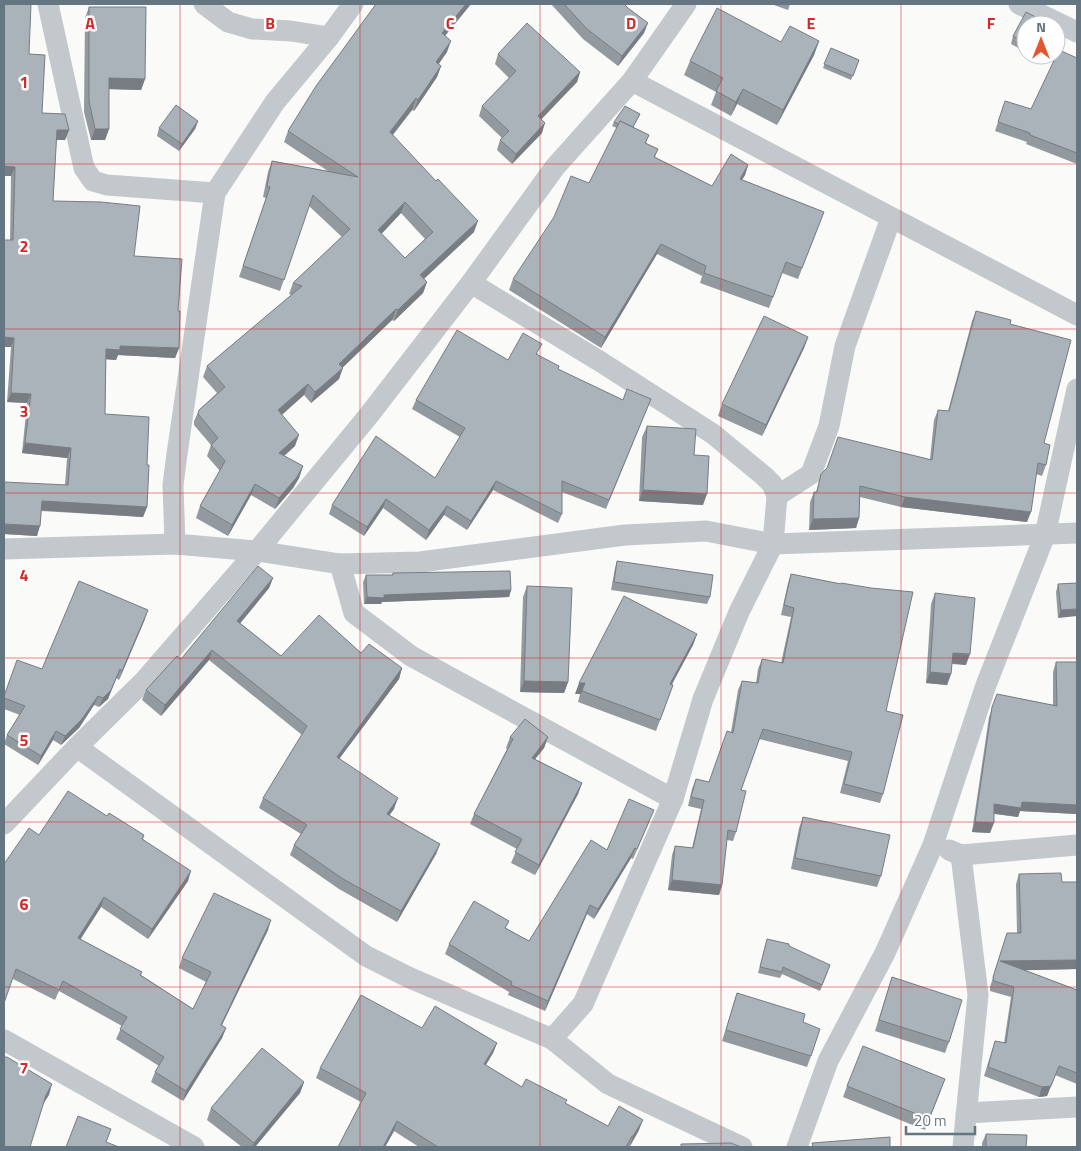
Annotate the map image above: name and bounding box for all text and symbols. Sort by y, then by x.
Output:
text: A [85,11,95,35]
text: B [265,11,275,35]
text: C [446,11,455,35]
text: D [626,11,636,35]
text: E [807,11,816,35]
text: F [987,11,996,35]
north arrow [1016,15,1066,65]
text: N [1036,16,1046,37]
text: 1 [20,70,28,94]
text: 2 [20,234,28,258]
text: 3 [20,399,28,423]
text: 4 [20,563,29,587]
text: 5 [20,728,29,752]
text: 6 [20,892,29,916]
text: 7 [20,1056,28,1080]
scale bar [906,1104,975,1136]
text: 20 m [914,1109,947,1132]

